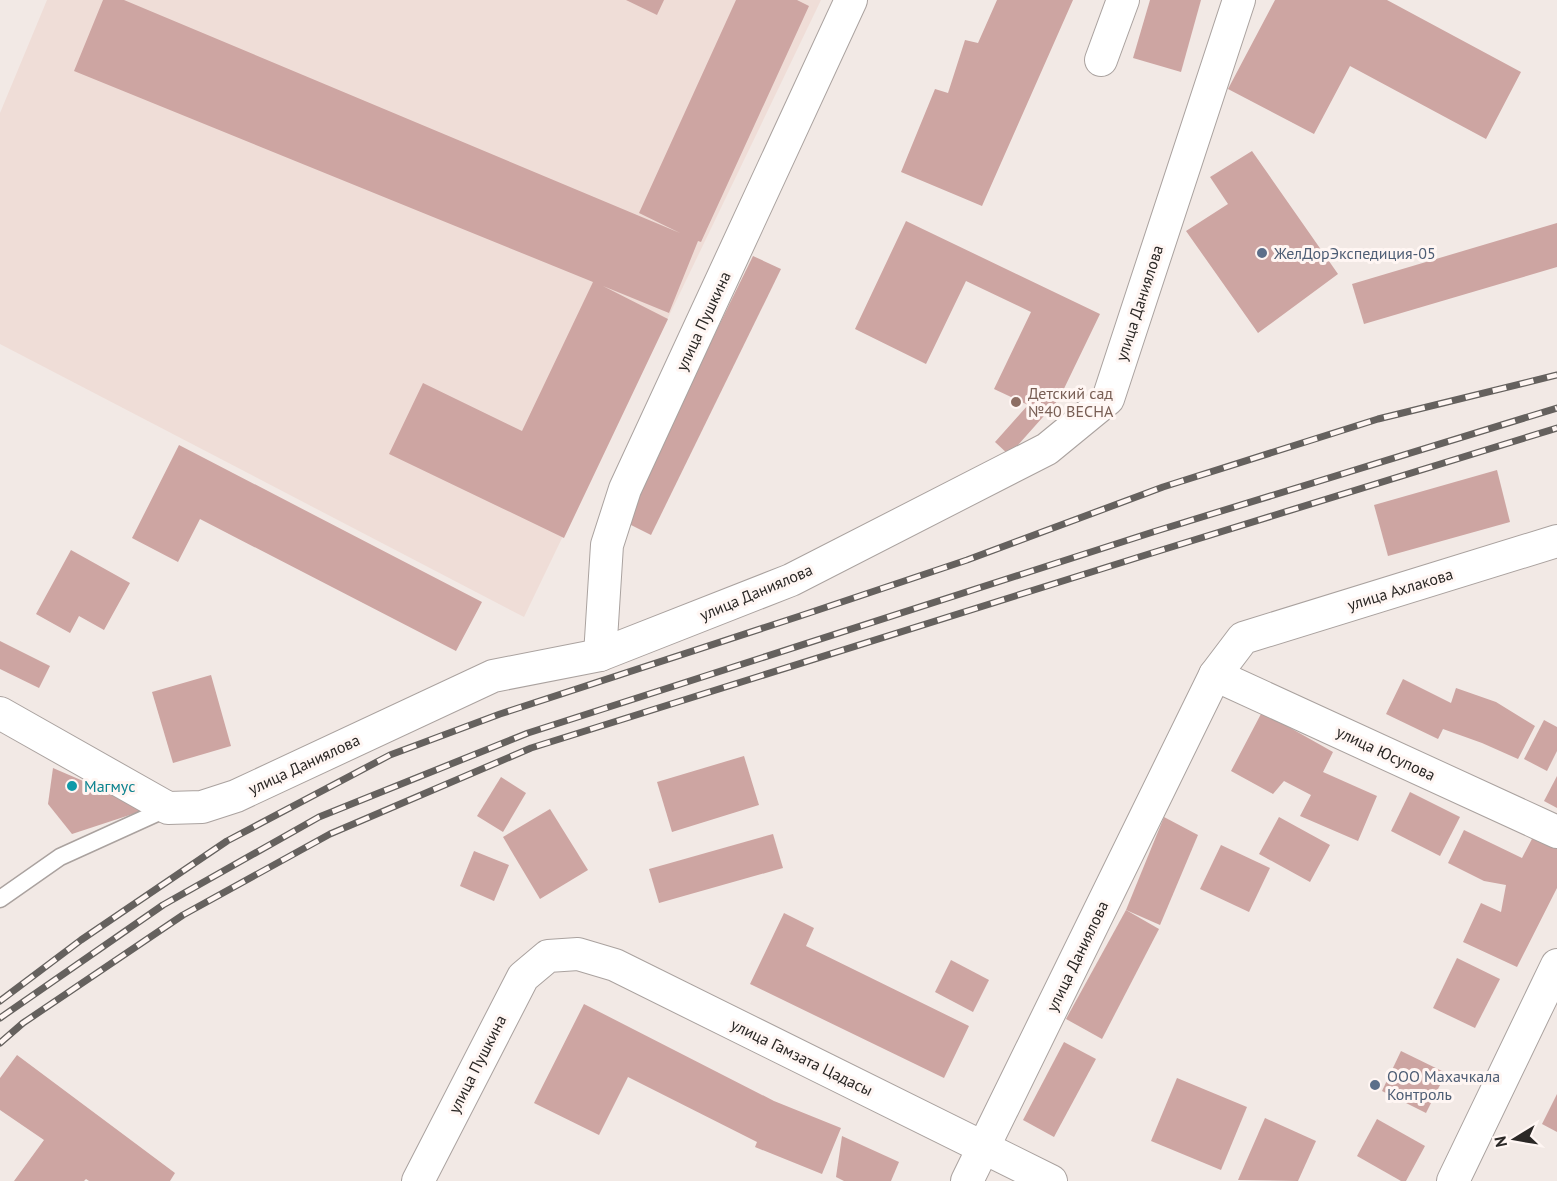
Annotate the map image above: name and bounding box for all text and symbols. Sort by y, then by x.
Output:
street label: улица Даниялова [1111,242,1167,364]
place label: ЖелДорЭкспедиция-05 [1273,243,1436,263]
marker: ЖелДорЭкспедиция-05 [1255,246,1269,260]
street label: улица Пушкина [671,268,735,374]
place label: Детский сад №40 ВЕСНА [1028,383,1114,421]
marker: Детский сад №40 ВЕСНА [1009,395,1023,409]
street label: улица Даниялова [697,559,815,625]
street label: улица Ахлакова [1345,563,1455,615]
street label: улица Юсупова [1333,721,1439,785]
street label: улица Даниялова [245,729,363,799]
place label: Магмус [84,776,135,796]
marker: Магмус [65,779,79,793]
street label: улица Даниялова [1042,897,1112,1015]
street label: улица Пушкина [444,1011,510,1117]
street label: улица Гамзата Цадасы [728,1014,876,1100]
place label: ООО Махачкала Контроль [1387,1066,1500,1104]
marker: ООО Махачкала Контроль [1368,1078,1382,1092]
north arrow [1485,1109,1545,1169]
text: N [1489,1135,1511,1149]

